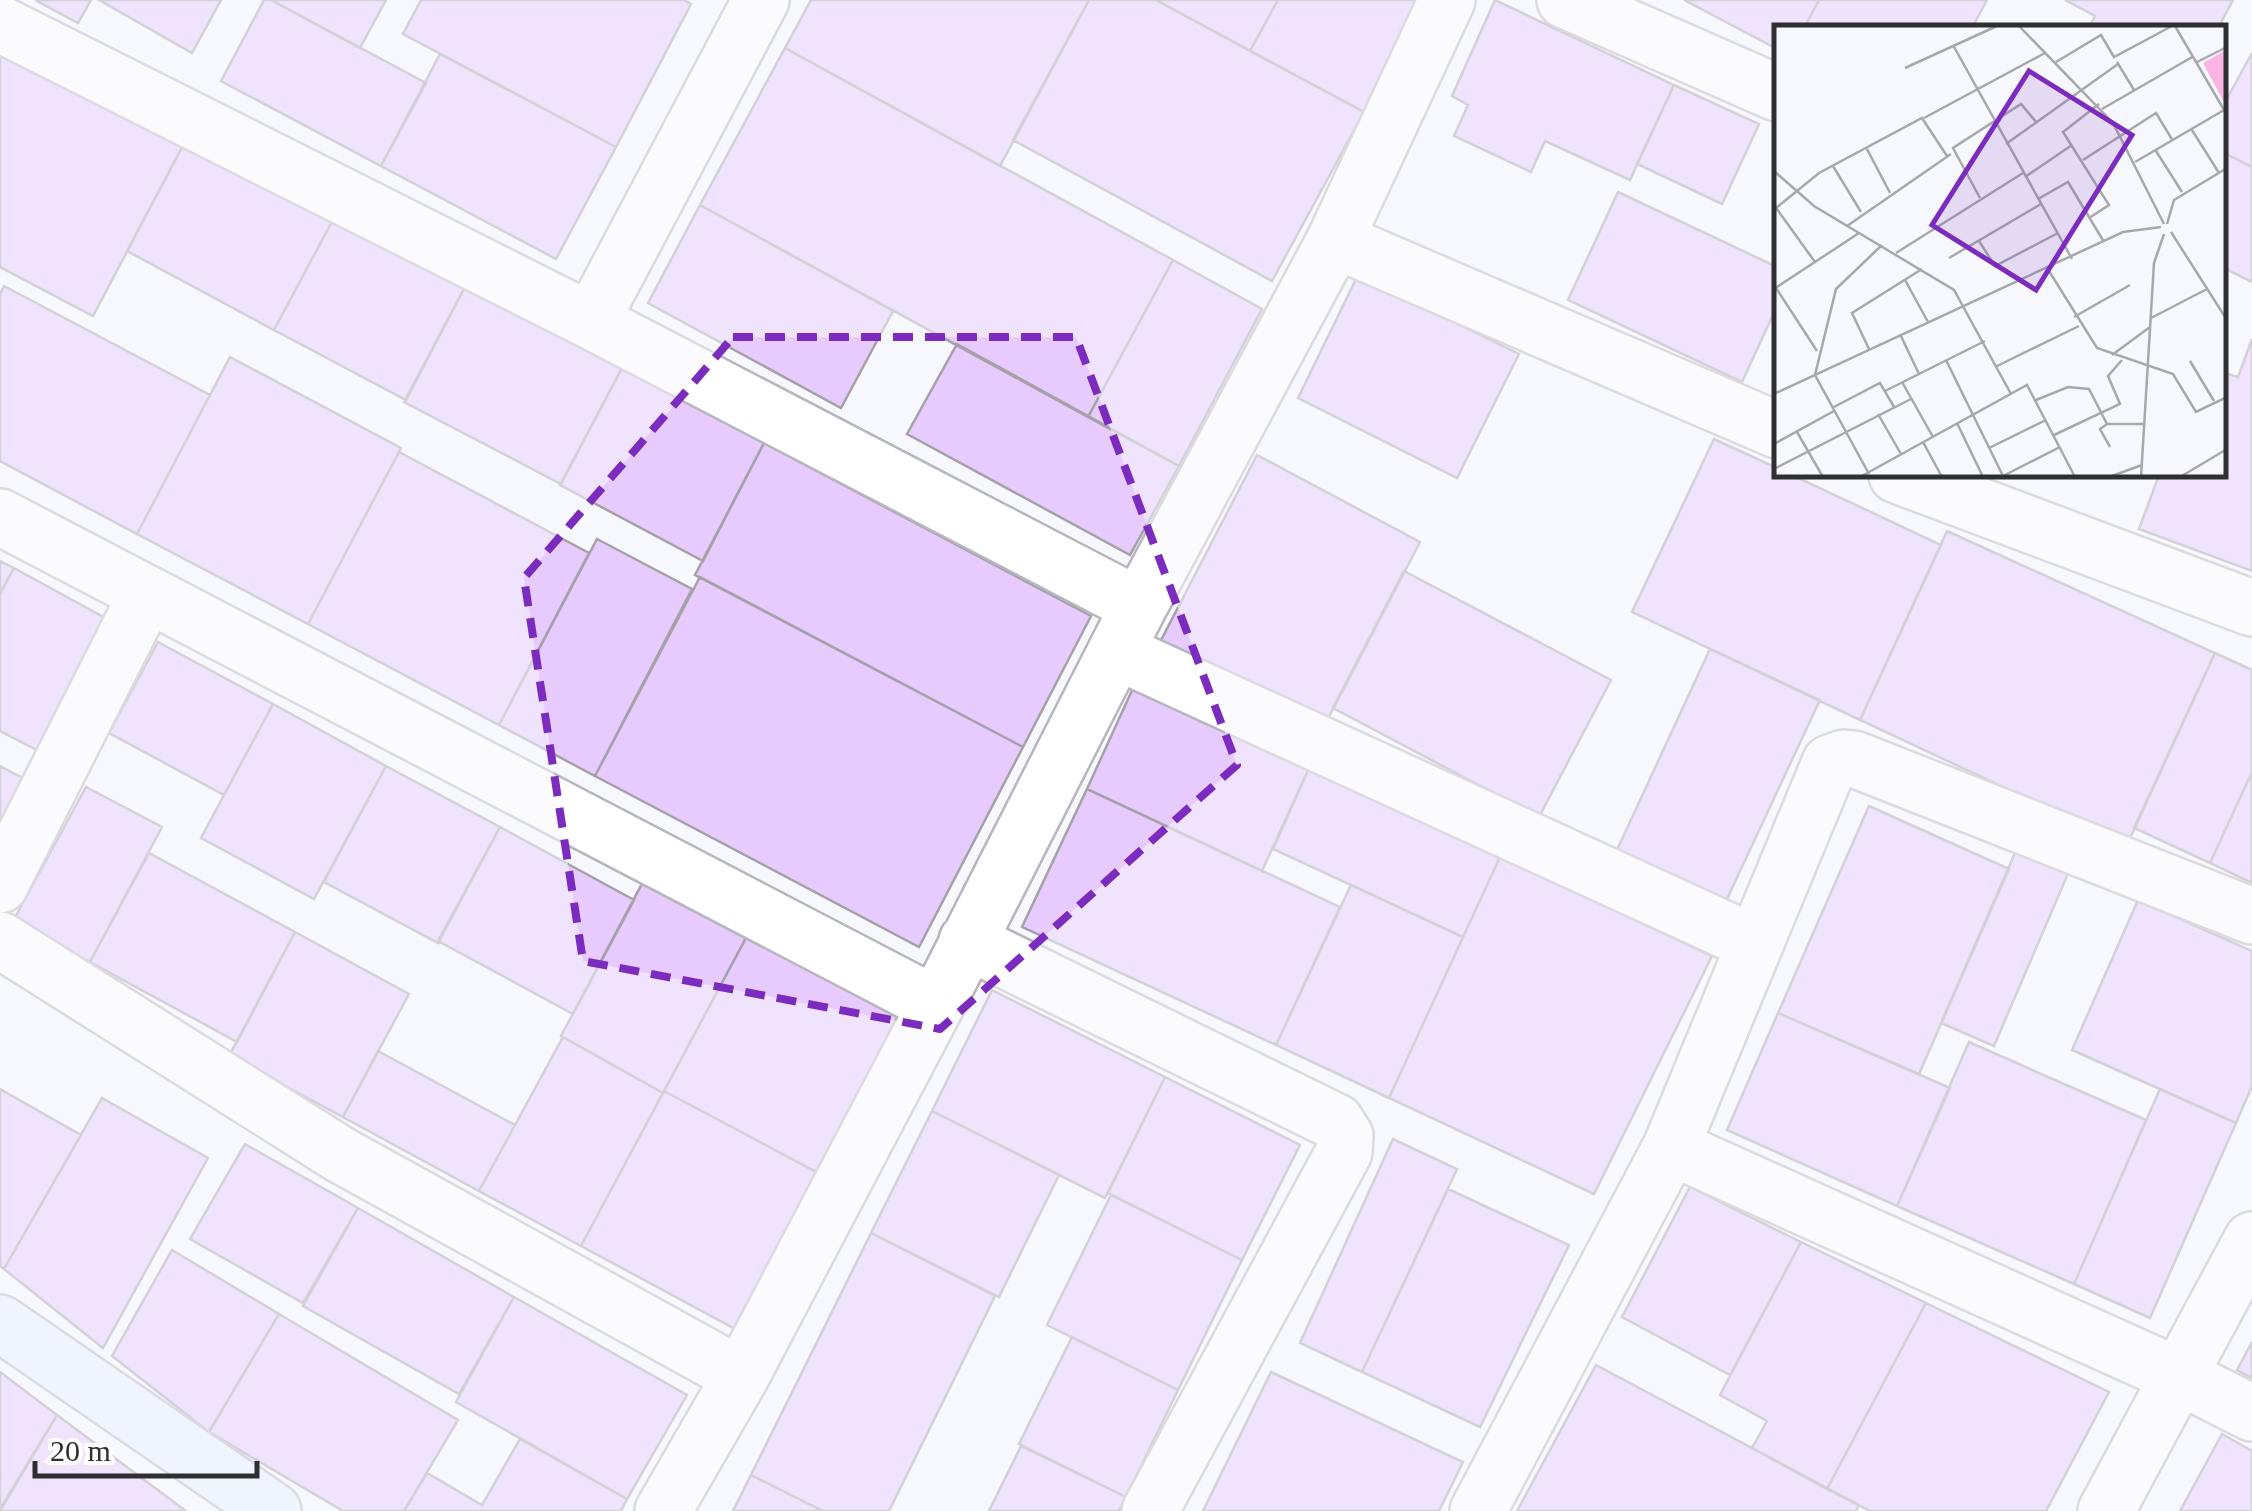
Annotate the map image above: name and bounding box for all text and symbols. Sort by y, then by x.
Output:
inset map [1774,25,2227,478]
scale bar [35,1416,258,1478]
text: 20 m [50,1434,111,1467]

